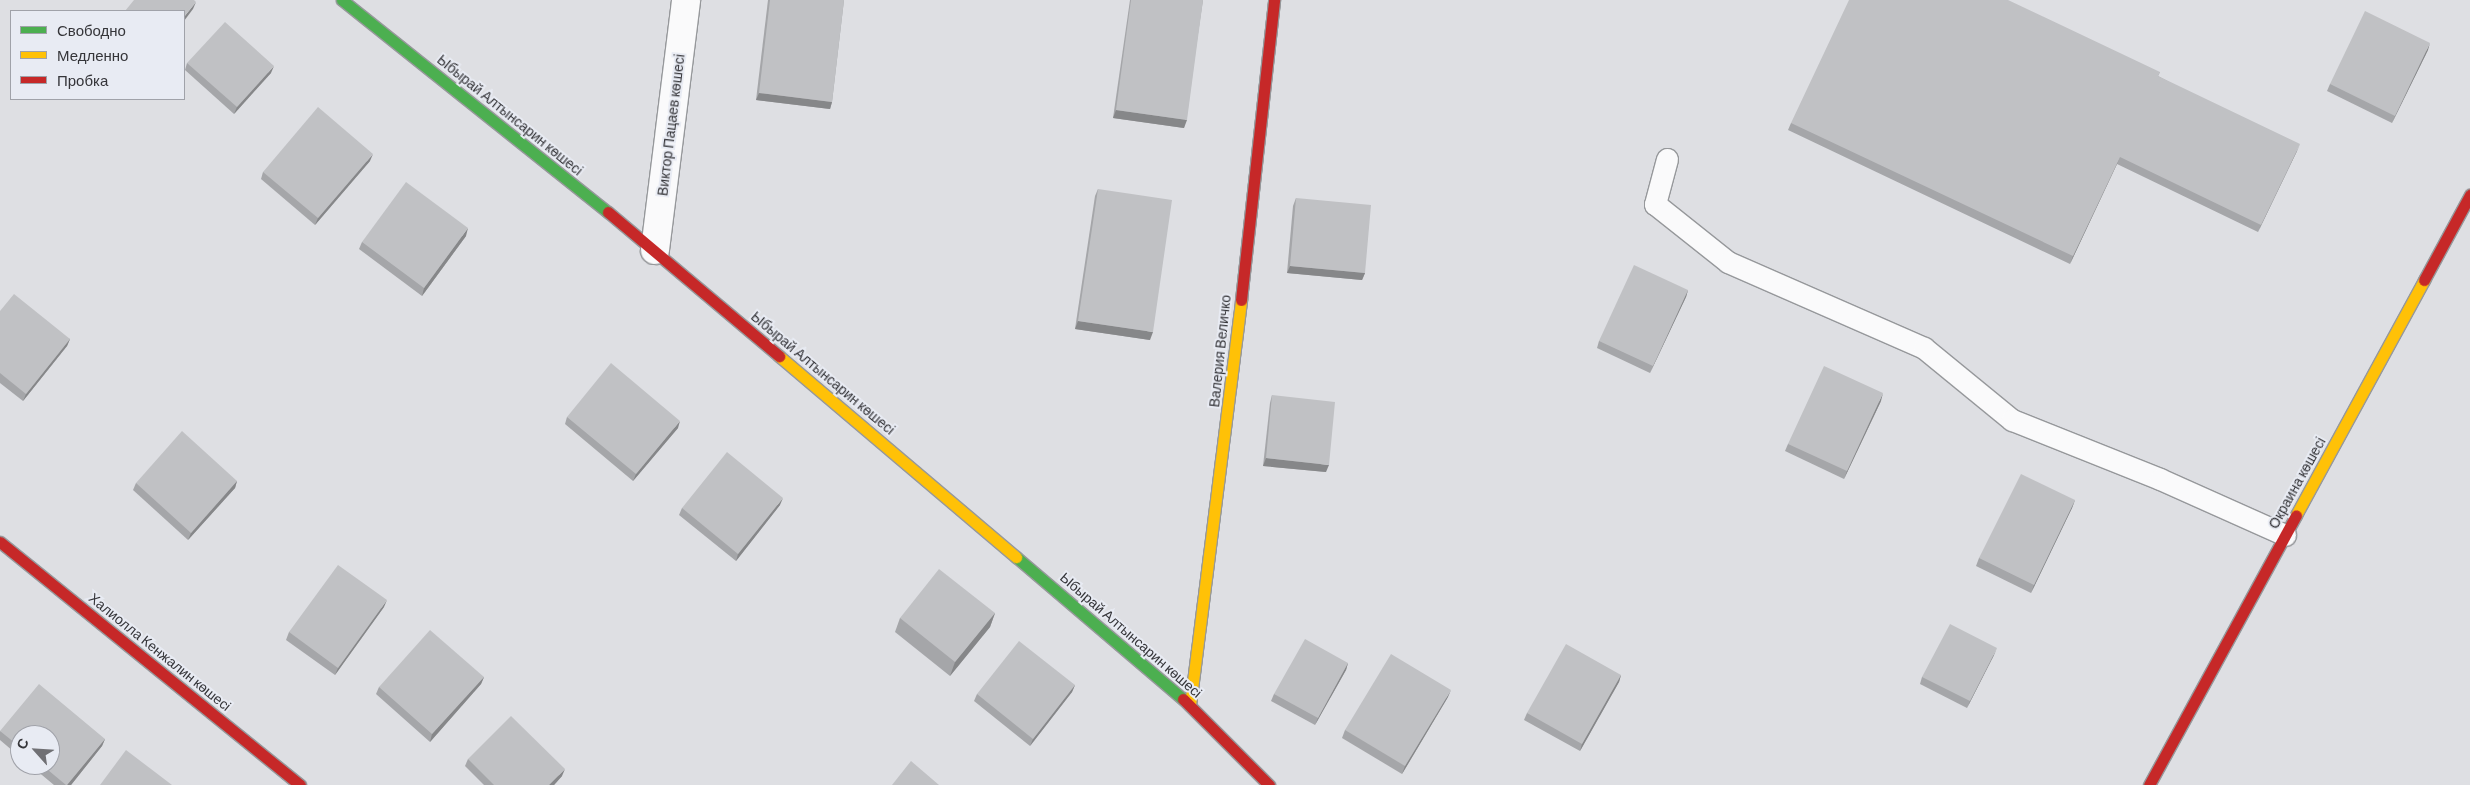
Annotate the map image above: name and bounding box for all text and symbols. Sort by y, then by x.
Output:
legend [10,10,185,100]
text: Свободно [57,21,126,39]
text: Медленно [57,46,128,64]
street label: Ыбырай Алтынсарин көшесі [434,51,586,179]
street label: Виктор Пацаев көшесі [654,53,688,197]
text: Пробка [57,71,108,89]
street label: Валерия Величко [1206,294,1234,408]
street label: Ыбырай Алтынсарин көшесі [748,308,898,438]
street label: Окраина көшесі [2265,434,2329,532]
street label: Ыбырай Алтынсарин көшесі [1057,569,1205,701]
street label: Халиолла Кенжалин көшесі [86,589,234,715]
north arrow [10,725,60,775]
text: С [12,735,32,752]

